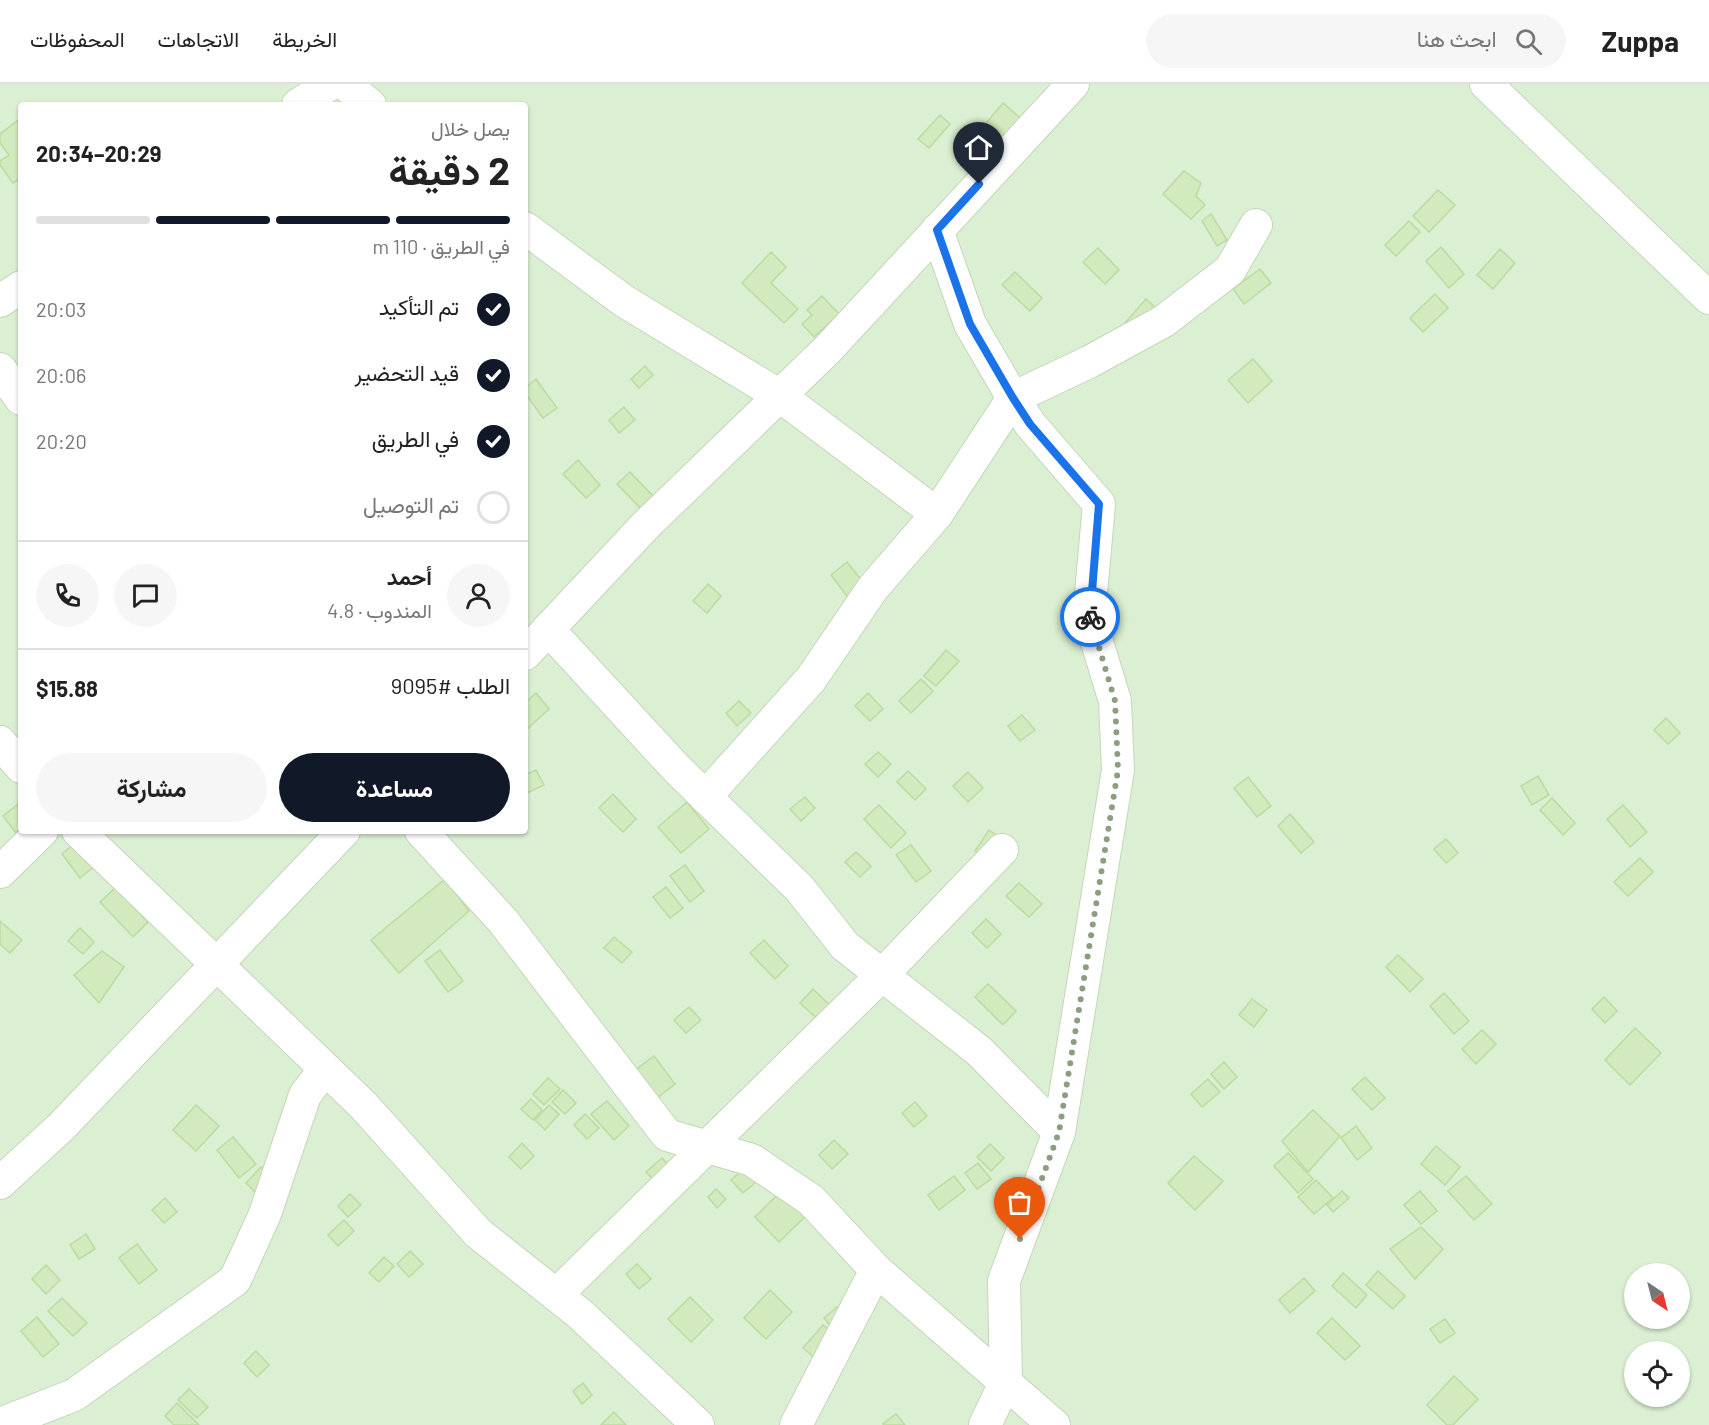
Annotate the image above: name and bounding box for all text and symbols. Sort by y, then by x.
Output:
search box [1146,14,1566,68]
text: Zuppa [1602,24,1679,58]
text: ابحث هنا [1417,25,1497,51]
icon: search [1512,25,1545,58]
text: المحفوظات [30,26,125,51]
text: الاتجاهات [158,26,239,51]
text: الخريطة [272,26,337,51]
text: يصل خلال [431,116,510,140]
pin [953,122,1004,184]
icon: home [962,131,995,164]
text: 20:29–20:34 [36,140,161,166]
text: 2 دقيقة [388,146,510,193]
text: في الطريق · 110 m [372,234,510,258]
text: تم التأكيد [379,293,459,319]
icon: check [477,293,510,326]
text: 20:03 [36,297,86,321]
text: قيد التحضير [354,359,459,385]
icon: check [477,359,510,392]
text: 20:06 [36,363,86,387]
text: في الطريق [372,425,459,451]
icon: check [477,425,510,458]
text: 20:20 [36,429,87,453]
text: تم التوصيل [363,491,459,517]
text: أحمد [387,563,432,589]
button: phone [36,564,99,627]
button: chat [114,564,177,627]
button: person [447,564,510,627]
courier [1060,587,1120,647]
text: المندوب · 4.8 [327,598,432,622]
icon: bike [1074,601,1107,634]
text: الطلب #9095 [391,672,510,698]
text: $15.88 [36,675,98,701]
button: مشاركة [36,753,267,822]
button: مساعدة [279,753,510,822]
pin [994,1177,1045,1239]
icon: bag [1003,1186,1036,1219]
north arrow [1624,1263,1690,1329]
map controls [1624,1263,1690,1407]
button: locate [1624,1341,1690,1407]

